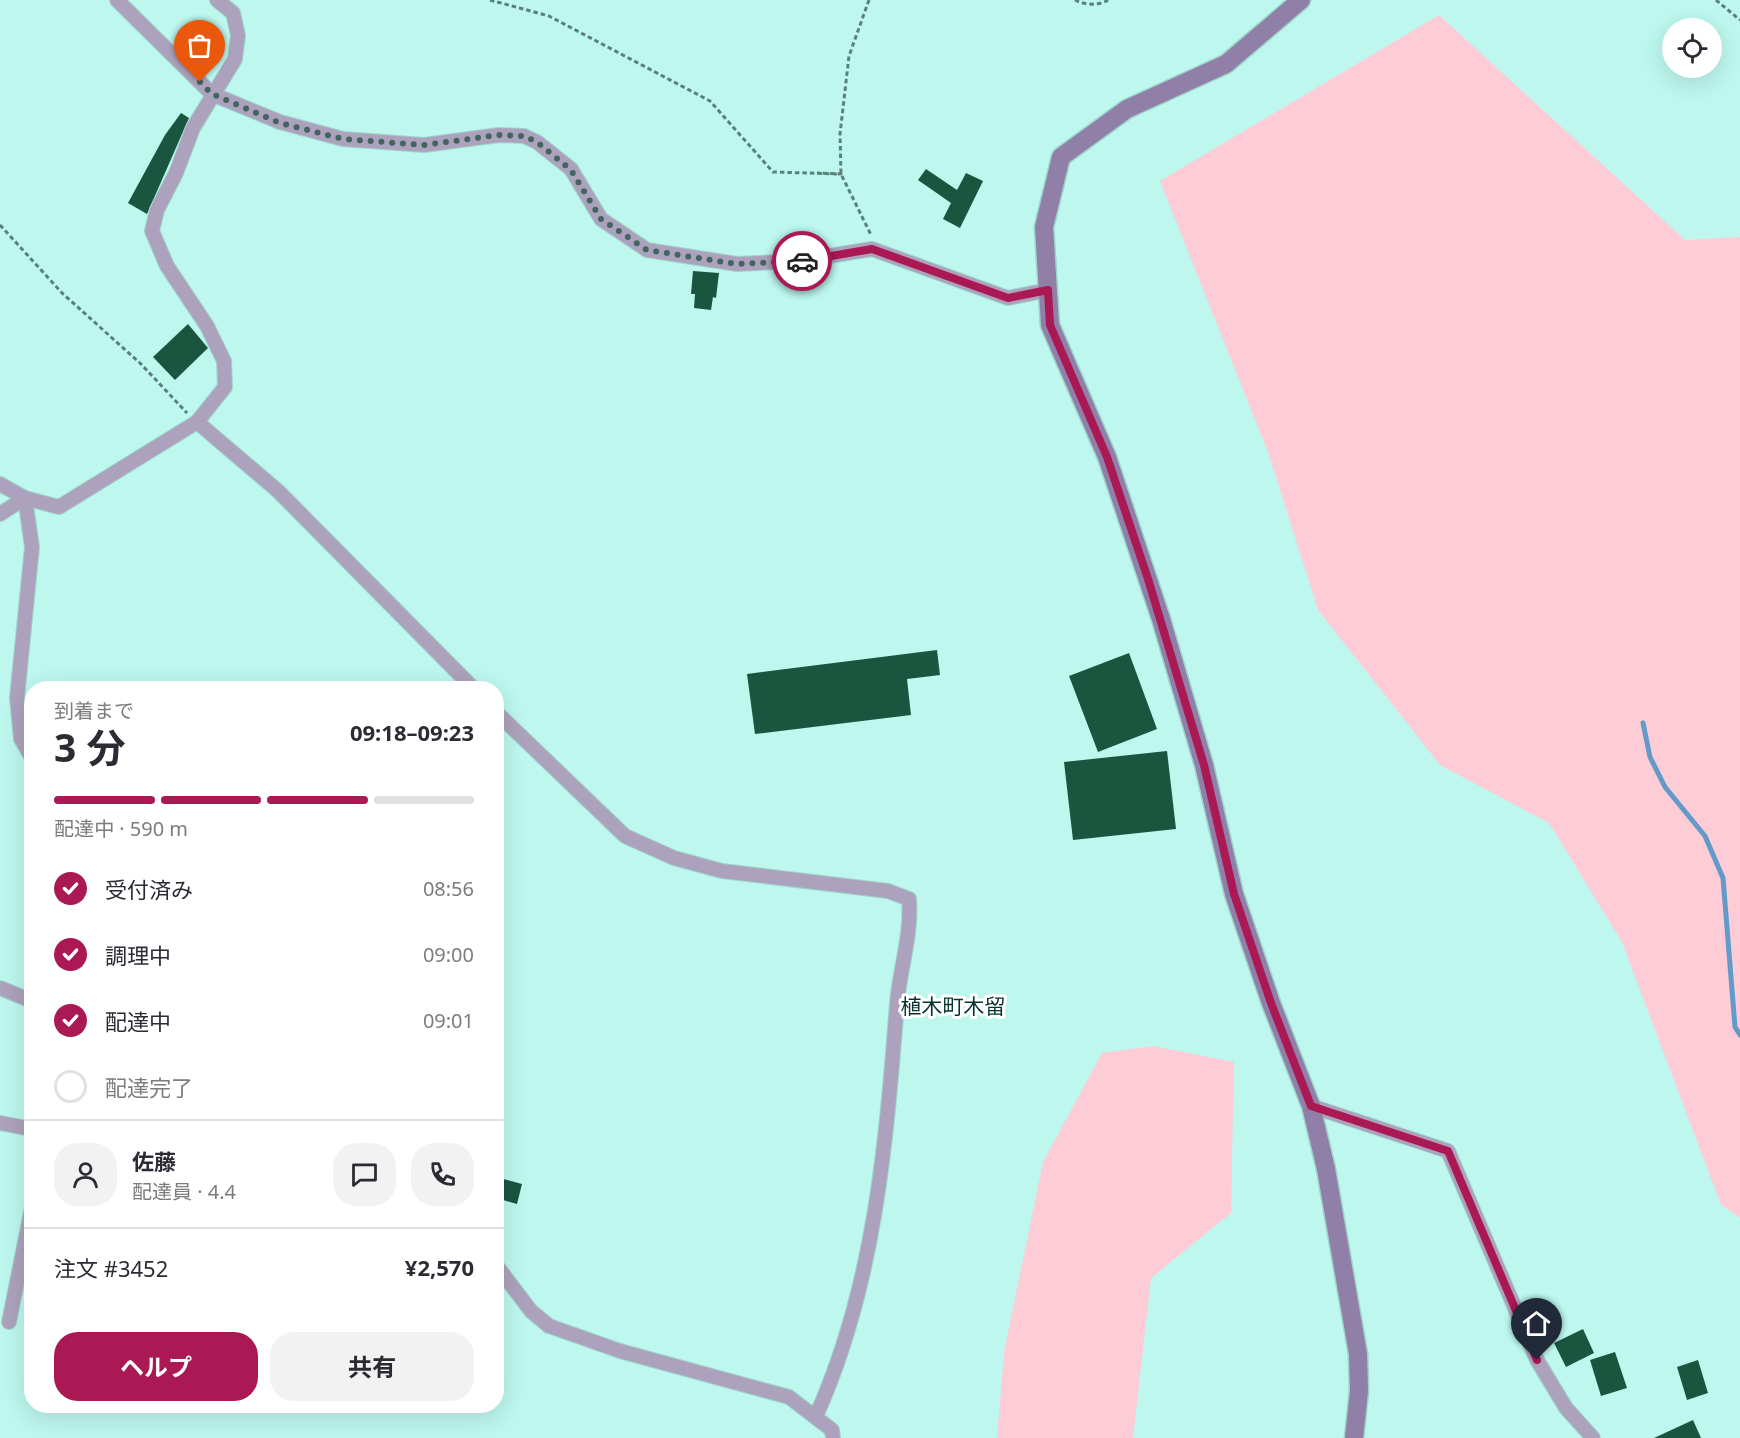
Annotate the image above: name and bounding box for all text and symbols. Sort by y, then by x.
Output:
map controls [1662,18,1722,78]
button: locate [1662,18,1722,78]
pin [174,20,225,82]
icon: bag [183,29,216,62]
courier [772,231,832,291]
icon: car [786,245,819,278]
text: 到着まで [54,697,134,724]
text: 09:18–09:23 [350,717,474,747]
text: 3 分 [54,720,125,773]
text: 配達中 · 590 m [54,815,188,842]
icon: check [54,872,87,905]
text: 受付済み [105,874,193,904]
text: 08:56 [423,875,474,902]
icon: check [54,938,87,971]
text: 調理中 [105,940,171,970]
text: 09:00 [423,941,474,968]
district label: 植木町木留 [901,992,1006,1020]
icon: check [54,1004,87,1037]
text: 配達中 [105,1006,171,1036]
text: 09:01 [423,1007,474,1034]
text: 配達完了 [105,1072,193,1102]
button: person [54,1143,117,1206]
button: chat [333,1143,396,1206]
button: phone [411,1143,474,1206]
text: 佐藤 [132,1146,176,1176]
text: 配達員 · 4.4 [132,1178,236,1205]
text: ¥2,570 [405,1252,474,1282]
text: 注文 #3452 [54,1253,168,1283]
pin [1511,1298,1562,1360]
icon: home [1520,1307,1553,1340]
button: ヘルプ [54,1332,258,1401]
button: 共有 [270,1332,474,1401]

